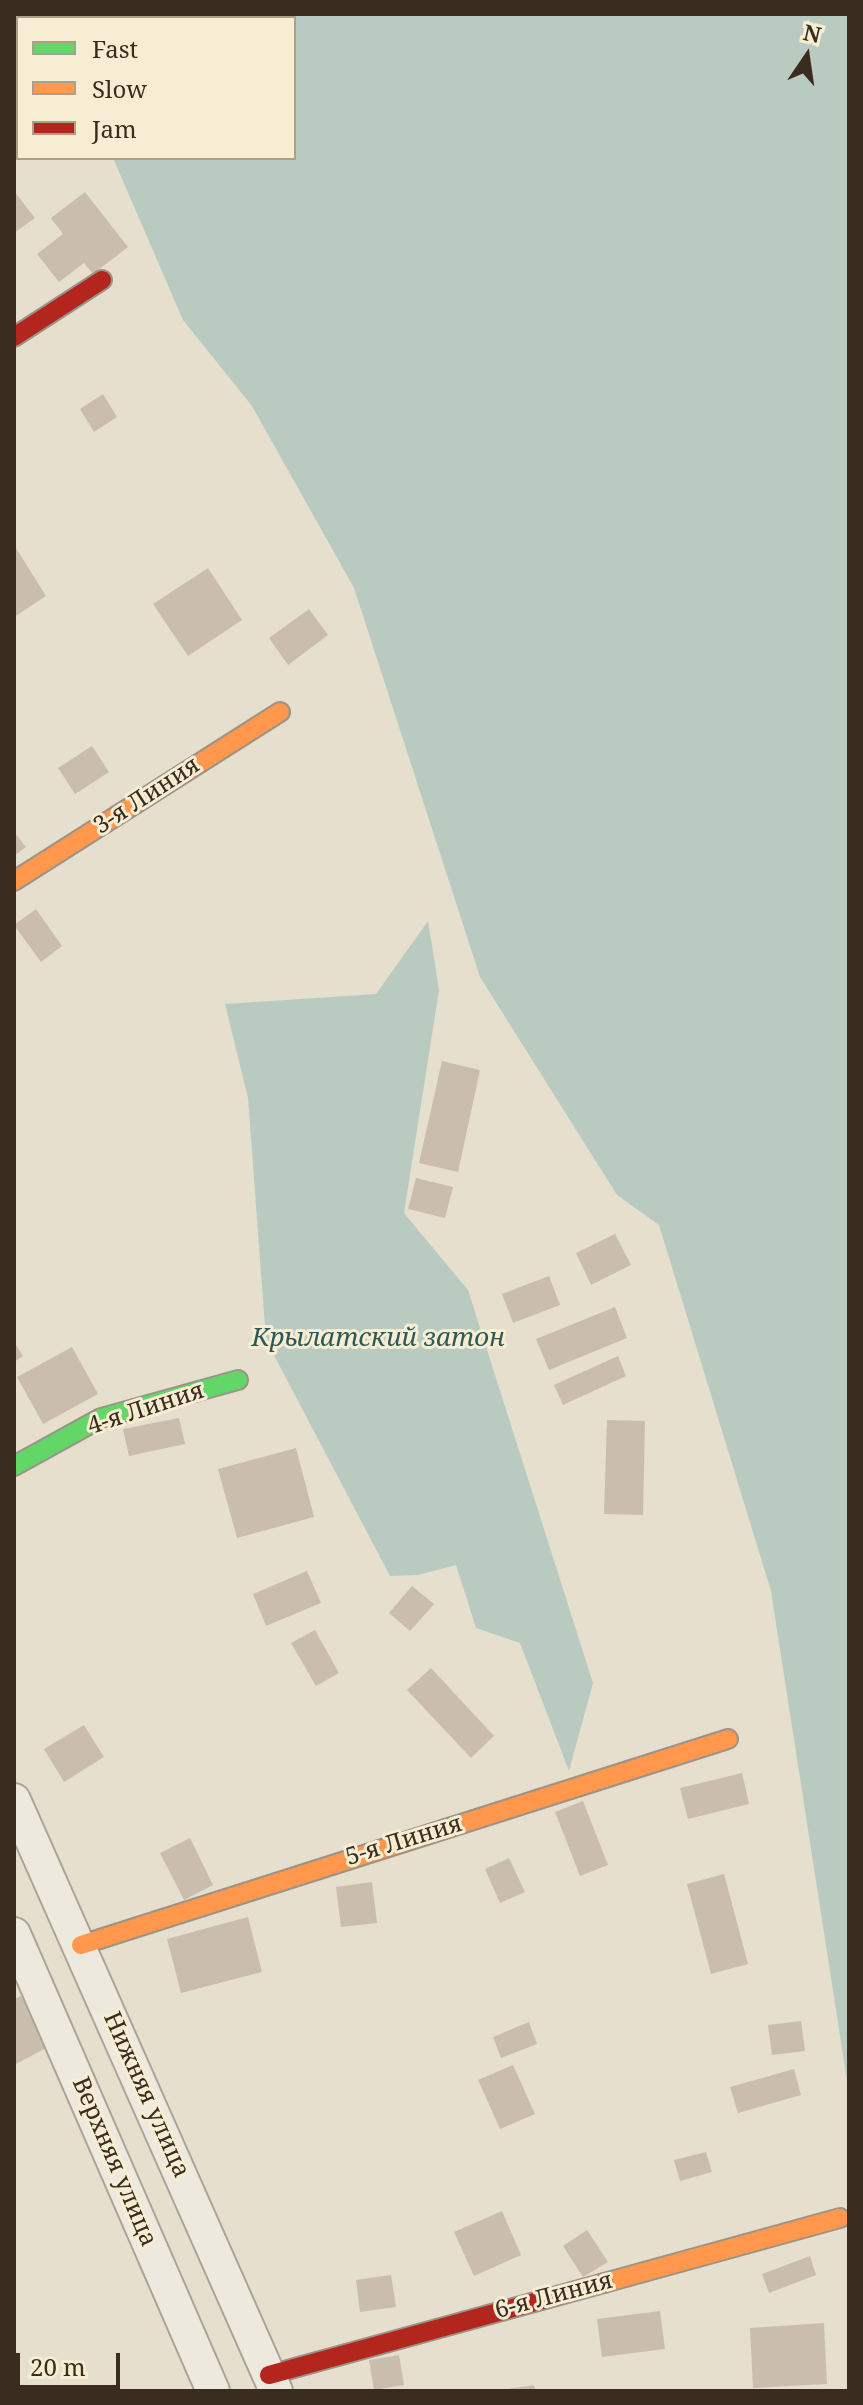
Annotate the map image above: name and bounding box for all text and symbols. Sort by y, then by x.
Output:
legend [16,16,296,160]
north arrow [767,16,847,96]
text: N [801,16,824,49]
text: Fast [92,32,138,65]
text: Slow [92,72,147,105]
text: Jam [92,112,137,145]
street label: 3-я Линия [89,751,205,841]
water label: Крылатский затон [251,1323,505,1355]
street label: 4-я Линия [84,1377,208,1441]
street label: 5-я Линия [342,1810,466,1872]
street label: Нижняя улица [97,2008,195,2182]
street label: Верхняя улица [65,2073,163,2251]
street label: 6-я Линия [492,2266,616,2326]
scale bar [20,2337,124,2387]
text: 20 m [30,2350,86,2383]

